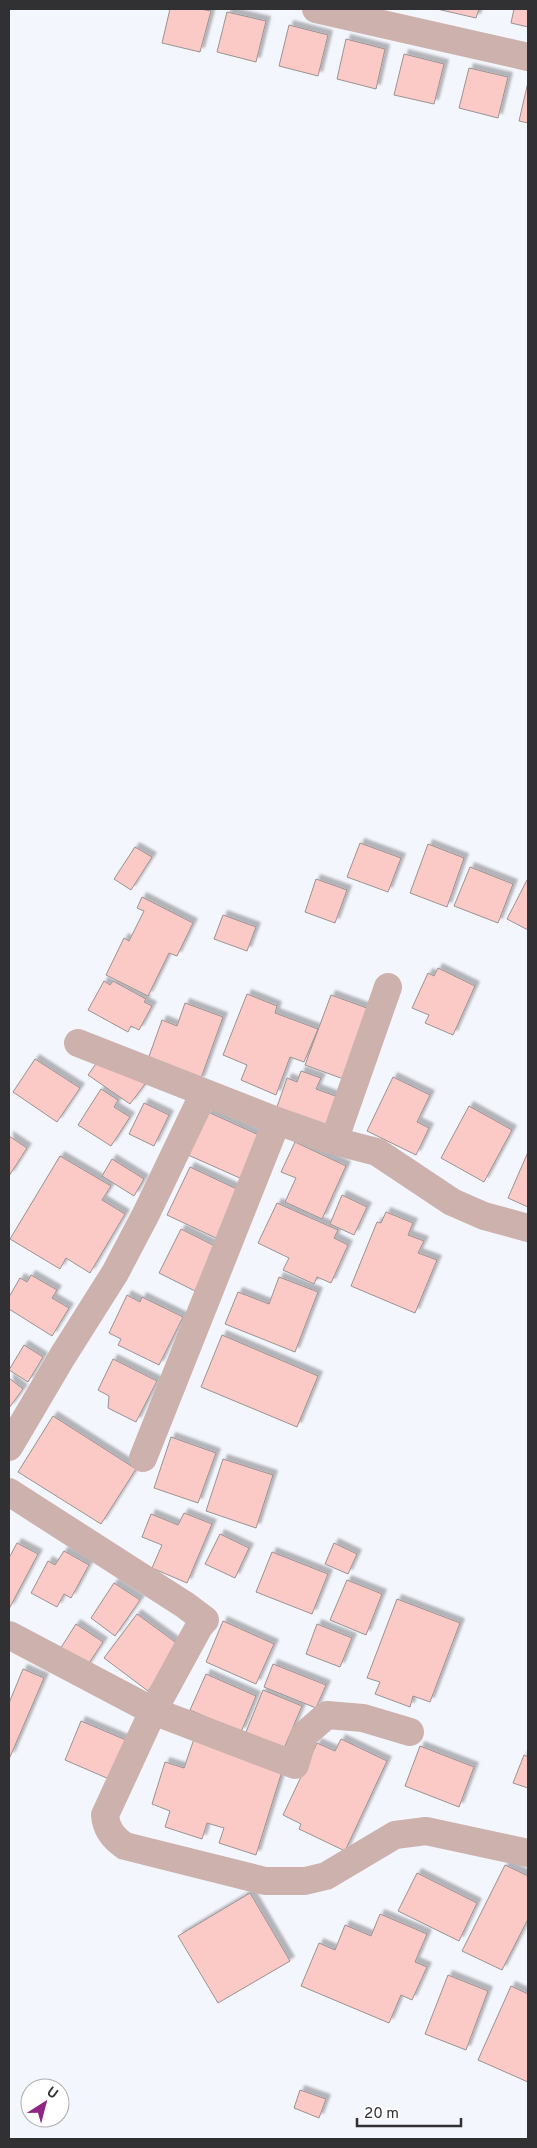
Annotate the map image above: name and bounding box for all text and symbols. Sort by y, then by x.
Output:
north arrow [20,2078,70,2128]
text: U [43,2084,61,2104]
scale bar [357,2096,461,2128]
text: 20 m [364,2105,399,2124]

